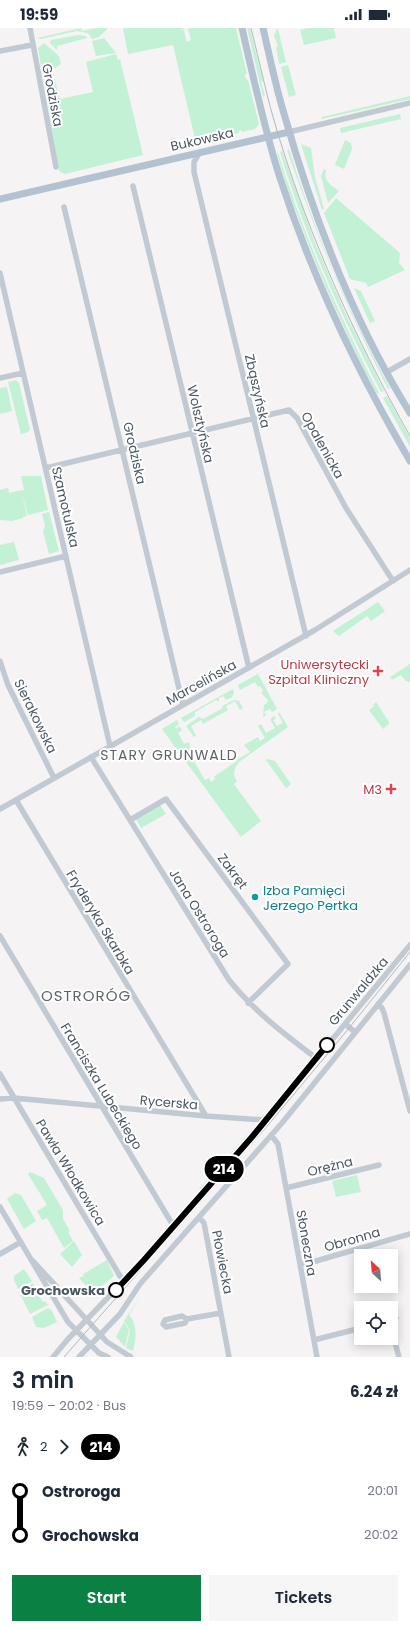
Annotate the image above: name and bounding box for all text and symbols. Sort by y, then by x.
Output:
text: 19:59 [20,4,58,25]
street label: Grodziska [37,62,68,128]
street label: Bukowska [169,123,236,156]
street label: Zbąszyńska [240,352,275,430]
street label: Wolsztyńska [182,383,219,465]
street label: Opalenicka [296,408,349,482]
street label: Grodziska [118,420,151,486]
street label: Szamotulska [47,465,84,549]
street label: Marcelińska [163,655,240,710]
place label: Uniwersytecki Szpital Kliniczny [268,655,370,689]
marker: Uniwersytecki Szpital Kliniczny [372,665,384,677]
street label: Sierakowska [9,676,62,757]
district label: STARY GRUNWALD [100,745,238,765]
place label: M3 [363,780,382,799]
marker: M3 [385,783,397,795]
street label: Zakręt [213,850,252,893]
street label: Jana Ostroroga [165,865,235,962]
street label: Fryderyka Skarbka [62,866,139,978]
place label: Izba Pamięci Jerzego Pertka [263,881,358,915]
marker: Izba Pamięci Jerzego Pertka [250,892,260,902]
street label: Grunwaldzka [324,953,393,1030]
district label: OSTRORÓG [41,985,131,1006]
street label: Franciszka Lubeckiego [56,1019,147,1153]
unlabelled marker [319,1037,335,1053]
street label: Rycerska [139,1090,199,1115]
street label: Pawła Włodkowica [31,1115,110,1229]
street label: Orężna [305,1152,355,1181]
line badge: 214 [201,1156,247,1182]
text: 214 [213,1159,235,1179]
street label: Słoneczna [291,1209,322,1277]
street label: Obronna [322,1222,382,1257]
street label: Płowiecka [207,1229,238,1296]
north arrow [354,1249,398,1293]
map controls [354,1249,398,1345]
place label: Grochowska [21,1281,105,1300]
marker: Grochowska [108,1282,124,1298]
button: locate [354,1301,398,1345]
text: 3 min [12,1365,74,1396]
text: 6.24 zł [350,1381,398,1402]
text: 19:59 – 20:02 · Bus [12,1396,126,1415]
icon: walk [12,1436,34,1458]
icon: forward [53,1436,75,1458]
text: 2 [40,1437,47,1456]
text: 214 [89,1437,112,1457]
text: Ostroroga [42,1481,121,1502]
text: 20:01 [367,1481,398,1500]
text: Grochowska [42,1525,139,1546]
text: 20:02 [364,1525,398,1544]
button: Start [12,1575,201,1621]
button: Tickets [209,1575,398,1621]

